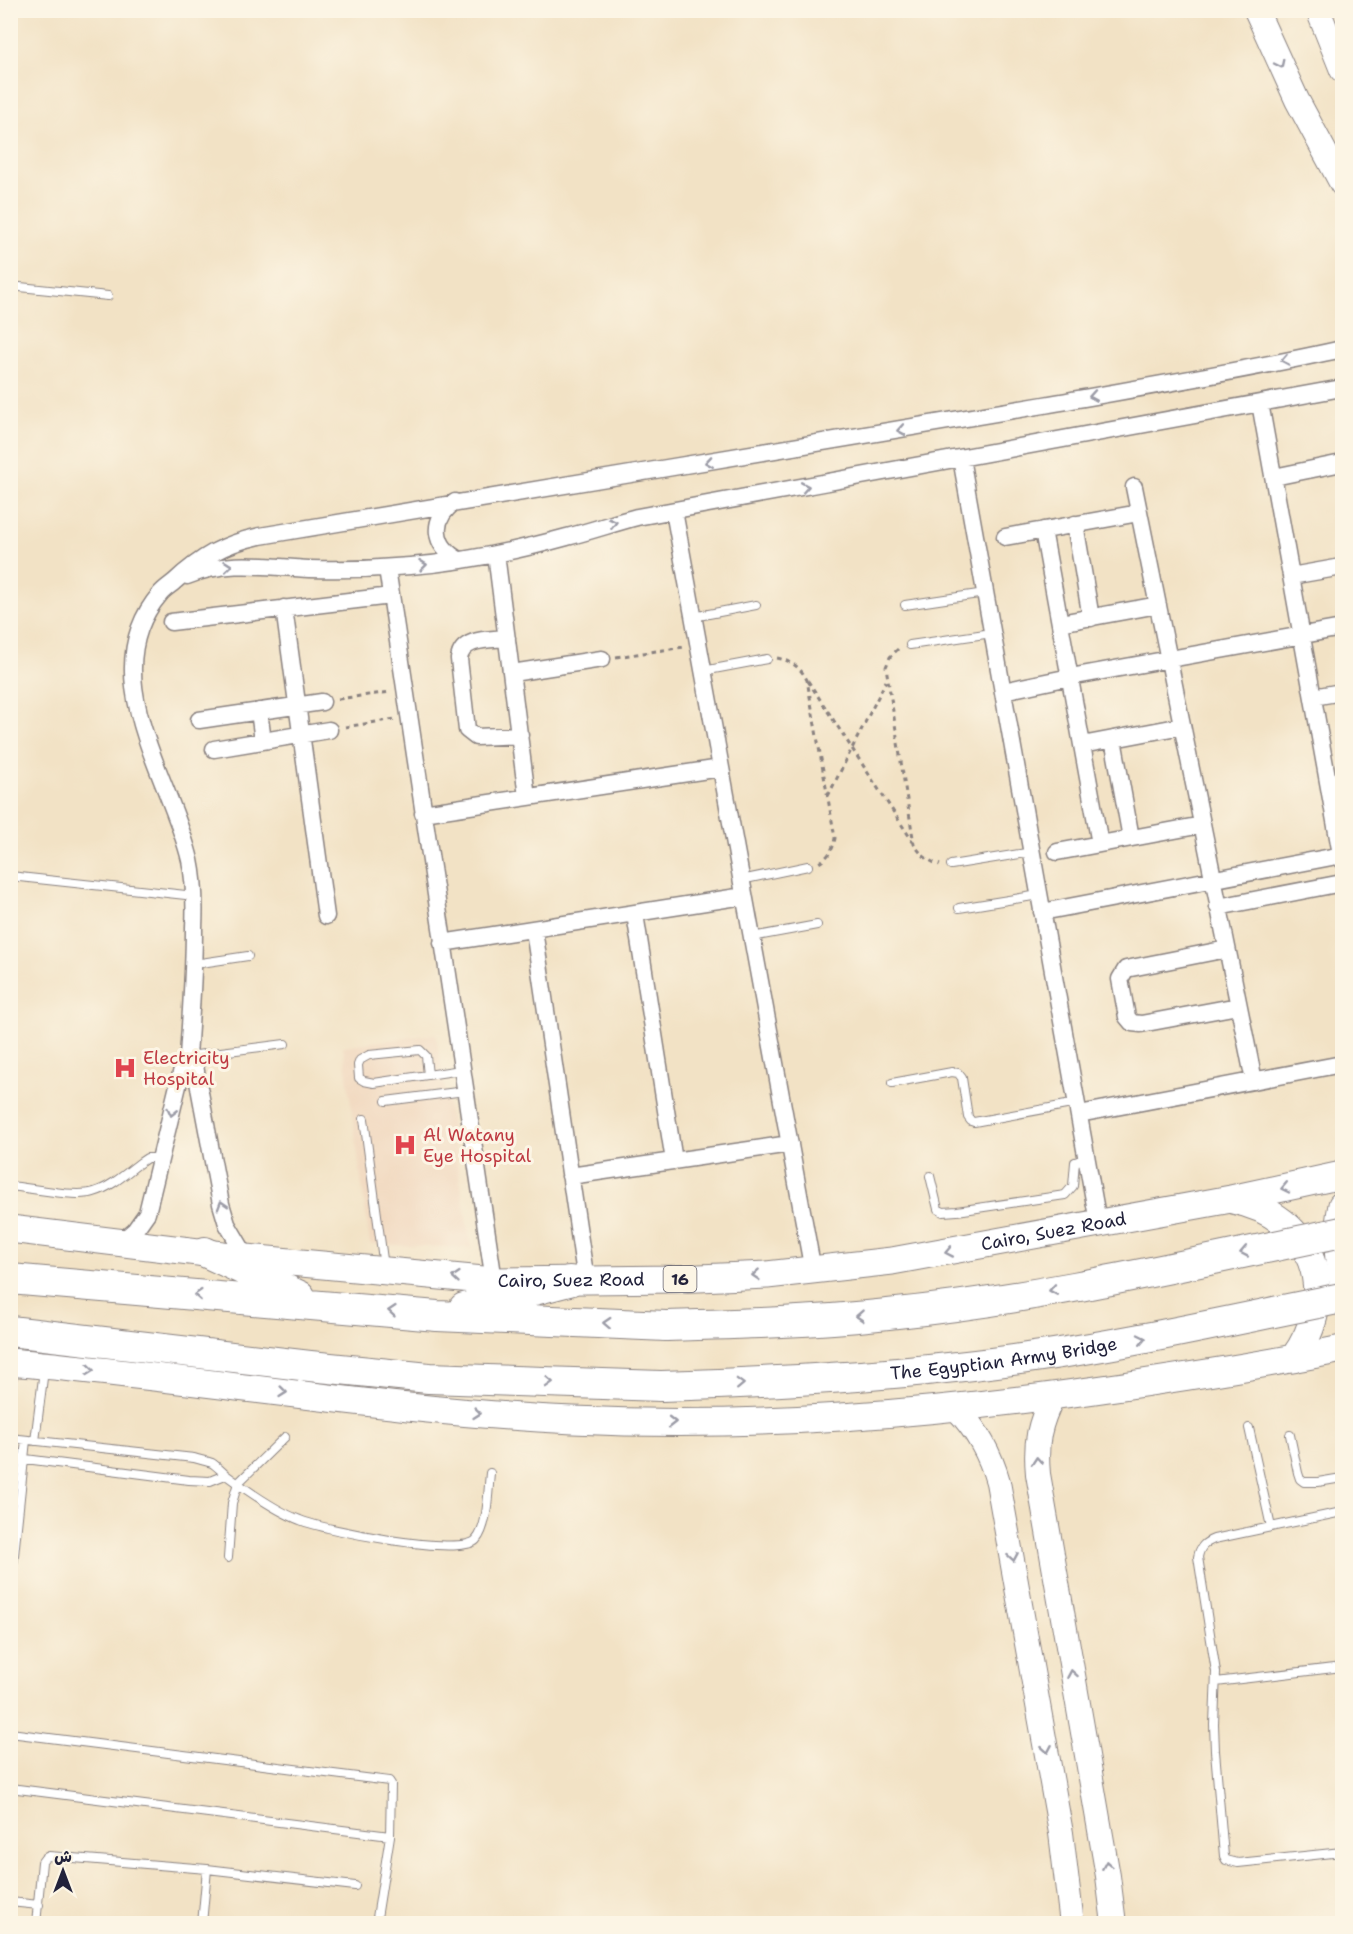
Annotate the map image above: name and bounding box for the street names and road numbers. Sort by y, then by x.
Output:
street label: Cairo, Suez Road [979,1206,1128,1256]
road number: 16 [664,1266,696,1292]
street label: Cairo, Suez Road [497,1267,645,1293]
street label: The Egyptian Army Bridge [889,1332,1119,1385]

